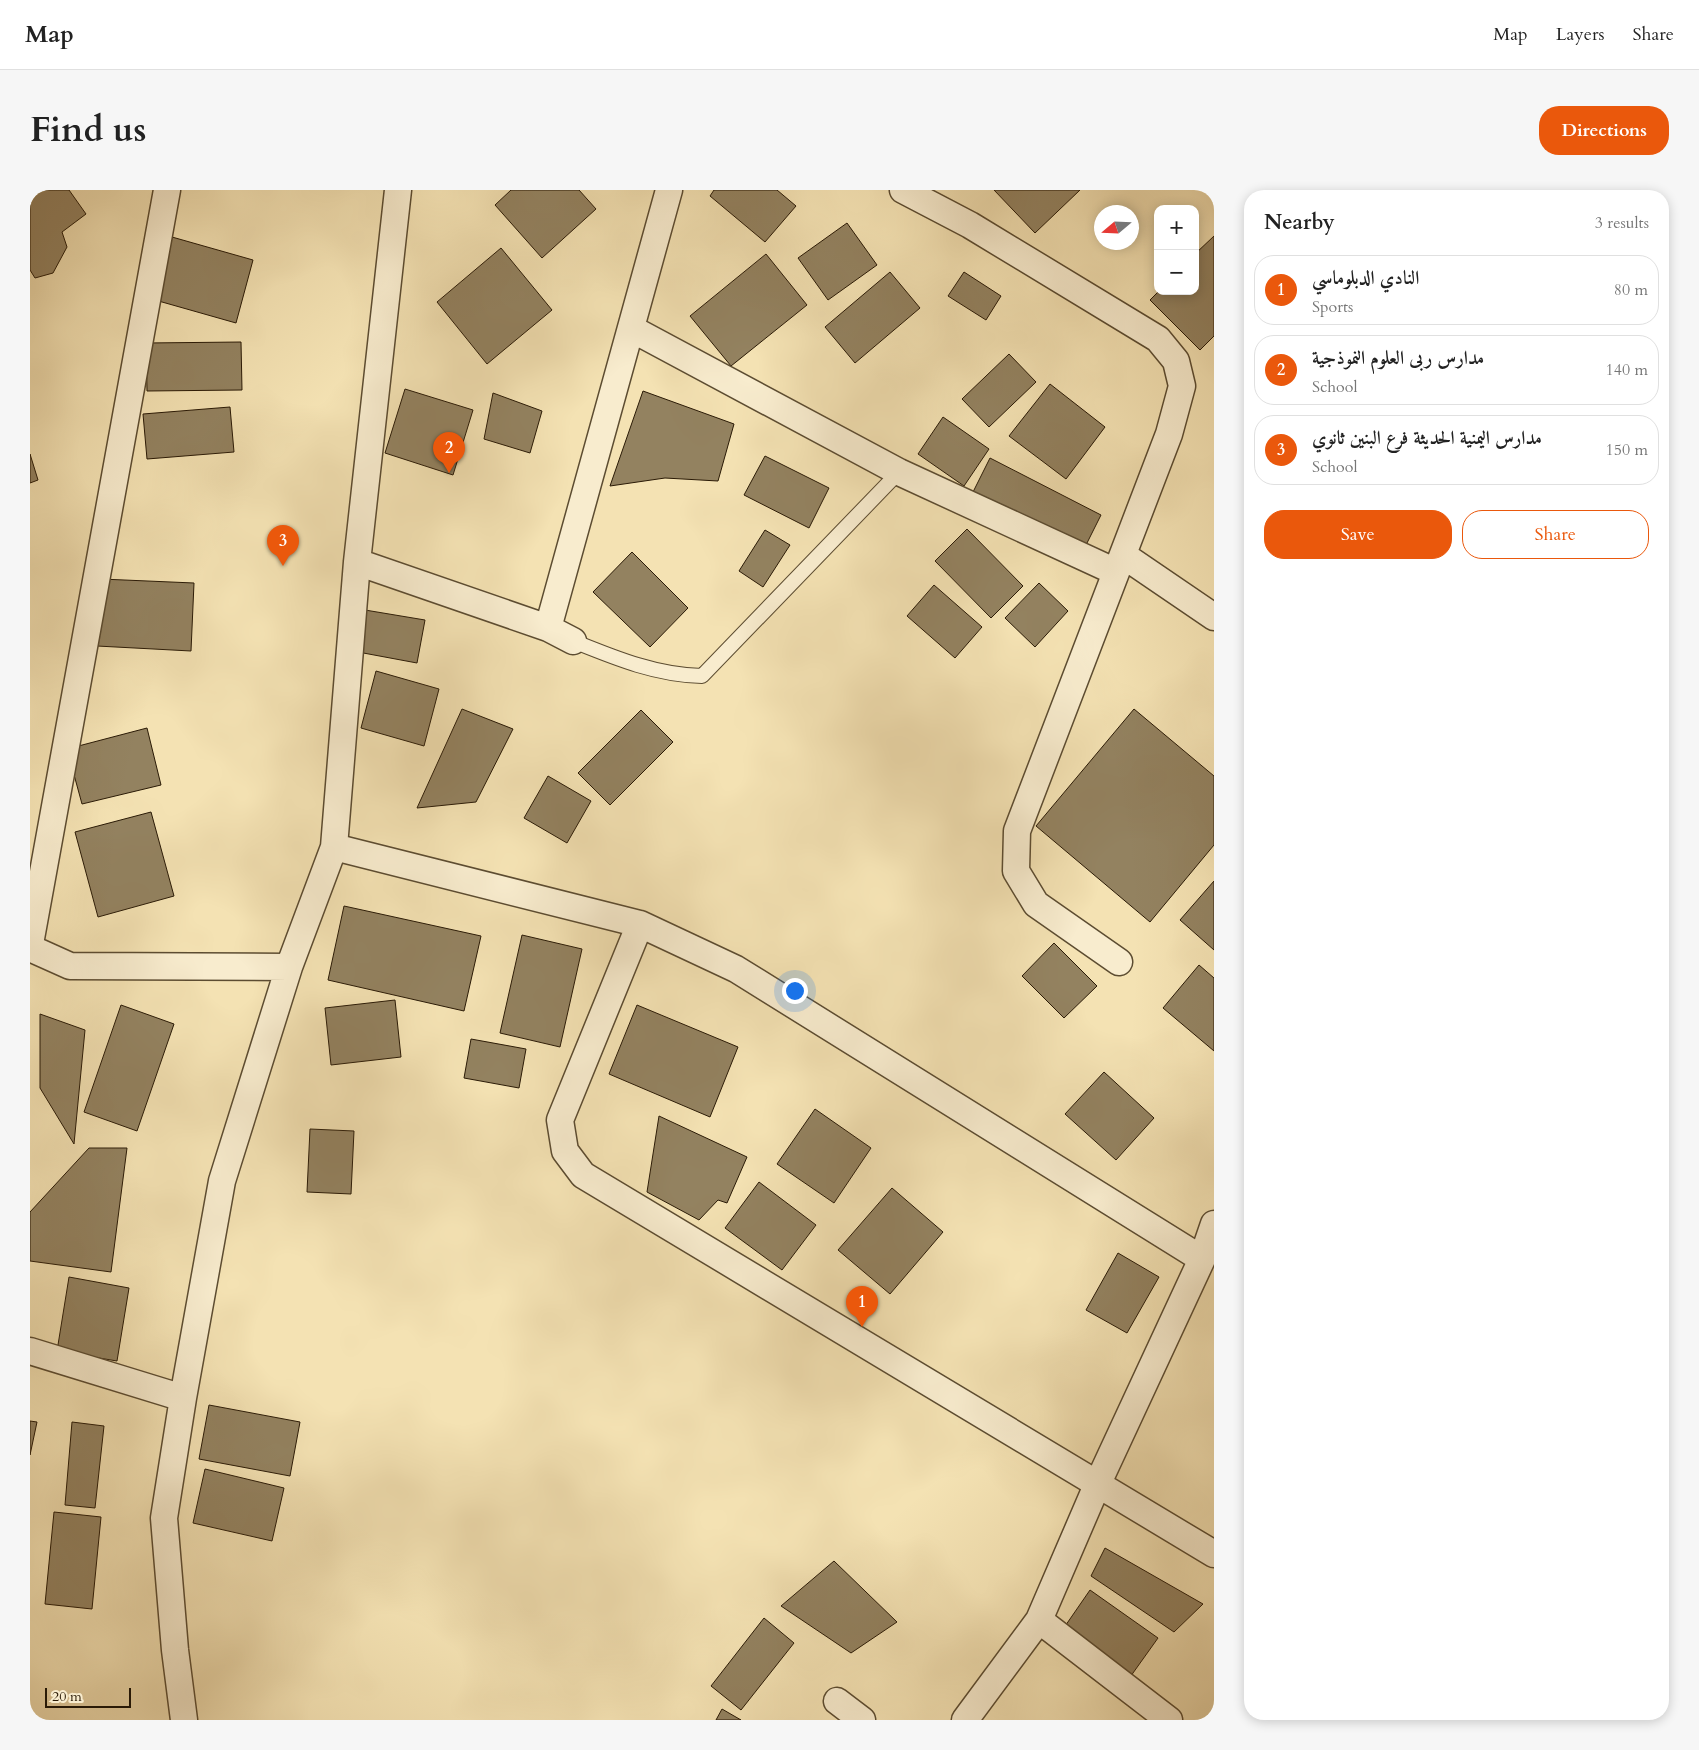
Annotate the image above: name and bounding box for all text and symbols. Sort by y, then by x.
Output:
text: Map [25,18,74,51]
text: Map [1493,22,1528,47]
text: Layers [1556,22,1605,47]
text: Share [1633,22,1674,47]
text: Find us [30,106,146,154]
button: Directions [1539,106,1669,155]
north arrow [1094,205,1139,250]
map controls [1154,205,1199,295]
button: + [1154,205,1199,250]
text: Nearby [1264,208,1335,237]
text: 3 results [1595,212,1649,234]
button: − [1154,250,1199,295]
text: النادي الدبلوماسي [1312,265,1419,291]
text: 1 [1277,279,1285,301]
text: 80 m [1614,279,1648,301]
text: Sports [1312,296,1353,318]
text: مدارس ربى العلوم النموذجية [1312,345,1484,371]
text: 2 [1277,359,1285,381]
text: 140 m [1606,359,1648,381]
text: School [1312,376,1357,398]
text: مدارس اليمنية الحديثة فرع البنين ثانوي [1312,425,1542,451]
pin: 2 [433,432,465,473]
text: 3 [1277,439,1285,461]
text: 150 m [1606,439,1648,461]
text: School [1312,456,1357,478]
button: Save [1264,510,1452,559]
button: Share [1462,510,1649,559]
pin: 3 [267,525,299,566]
your location [782,978,808,1004]
pin: 1 [846,1286,878,1327]
scale bar [45,1685,131,1708]
text: 20 m [52,1687,82,1706]

